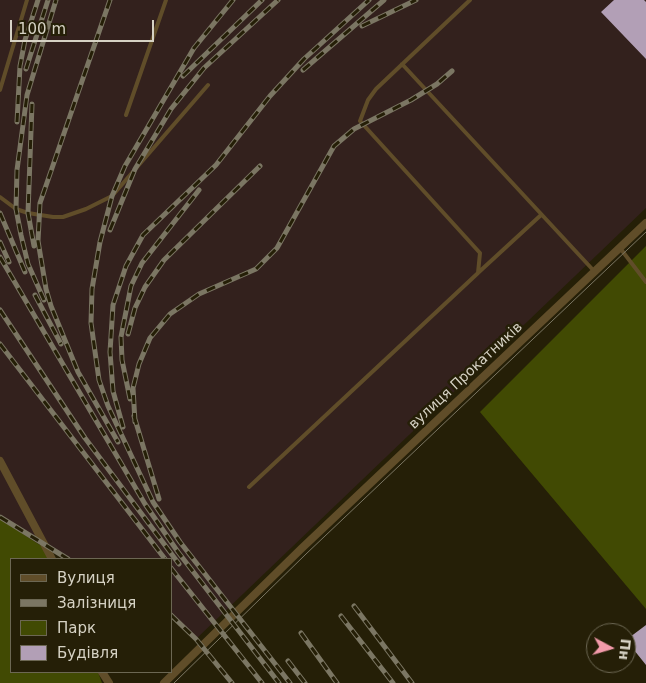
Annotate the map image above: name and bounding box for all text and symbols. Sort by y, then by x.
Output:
scale bar [12,10,156,42]
text: 100 m [18,20,66,38]
street label: вулиця Прокатників [406,319,526,433]
legend [10,558,172,673]
text: Вулиця [57,569,115,587]
text: Залізниця [57,594,136,612]
text: Парк [57,619,96,637]
north arrow [586,623,636,673]
text: Пн [616,638,634,661]
text: Будівля [57,644,118,662]

